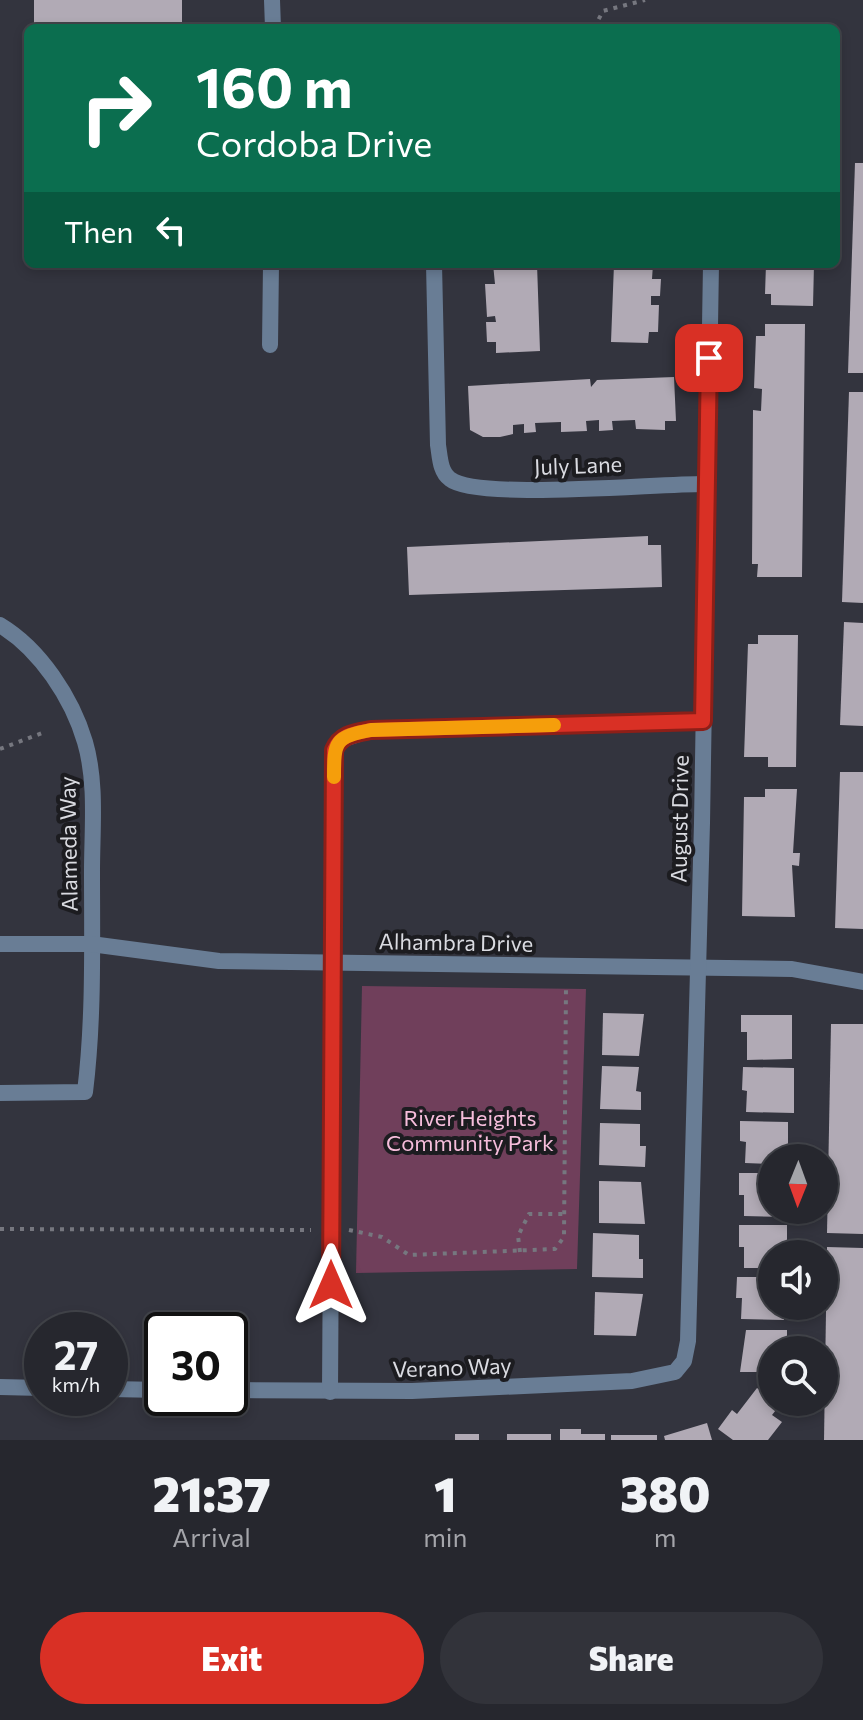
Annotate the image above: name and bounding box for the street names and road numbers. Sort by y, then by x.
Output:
street label: July Lane [533,450,623,480]
street label: August Drive [664,755,694,883]
street label: Alameda Way [53,776,83,912]
street label: Alhambra Drive [379,927,533,957]
street label: Verano Way [392,1351,512,1383]

